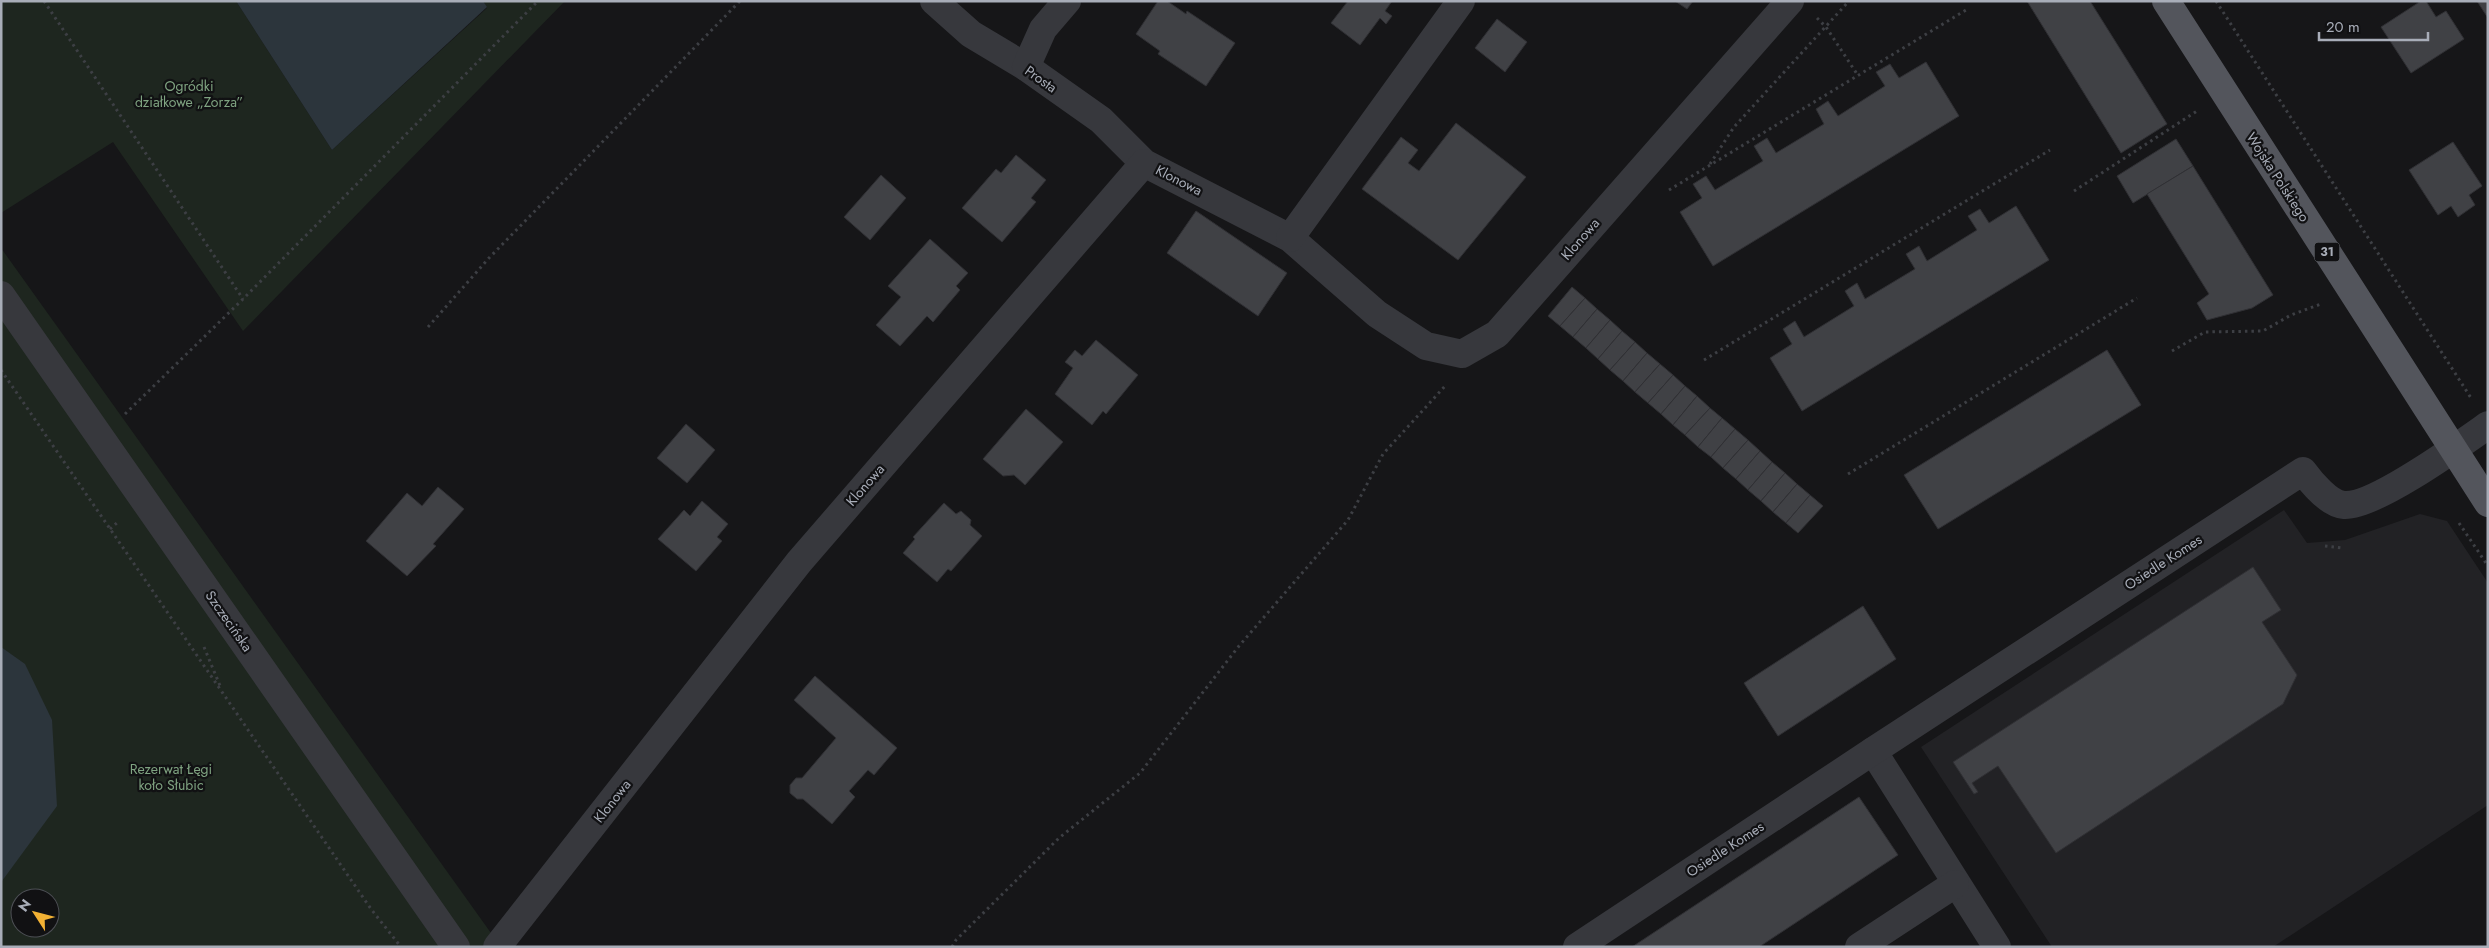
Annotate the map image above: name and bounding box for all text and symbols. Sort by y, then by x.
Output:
scale bar [2319,10,2428,42]
text: 20 m [2326,16,2360,38]
street label: Prosta [1021,61,1061,97]
park label: Ogródki działkowe „Zorza” [135,76,243,112]
street label: Wojska Polskiego [2242,128,2315,226]
street label: Klonowa [1152,160,1206,200]
street label: Klonowa [1556,214,1604,264]
road number: 31 [2314,242,2340,262]
street label: Klonowa [841,460,889,510]
street label: Osiedle Komes [2120,529,2206,595]
street label: Szczecińska [201,586,257,656]
park label: Rezerwat Łęgi koło Słubic [130,759,212,795]
street label: Klonowa [589,775,635,827]
street label: Osiedle Komes [1682,816,1768,882]
north arrow [10,888,60,938]
text: N [13,895,36,916]

